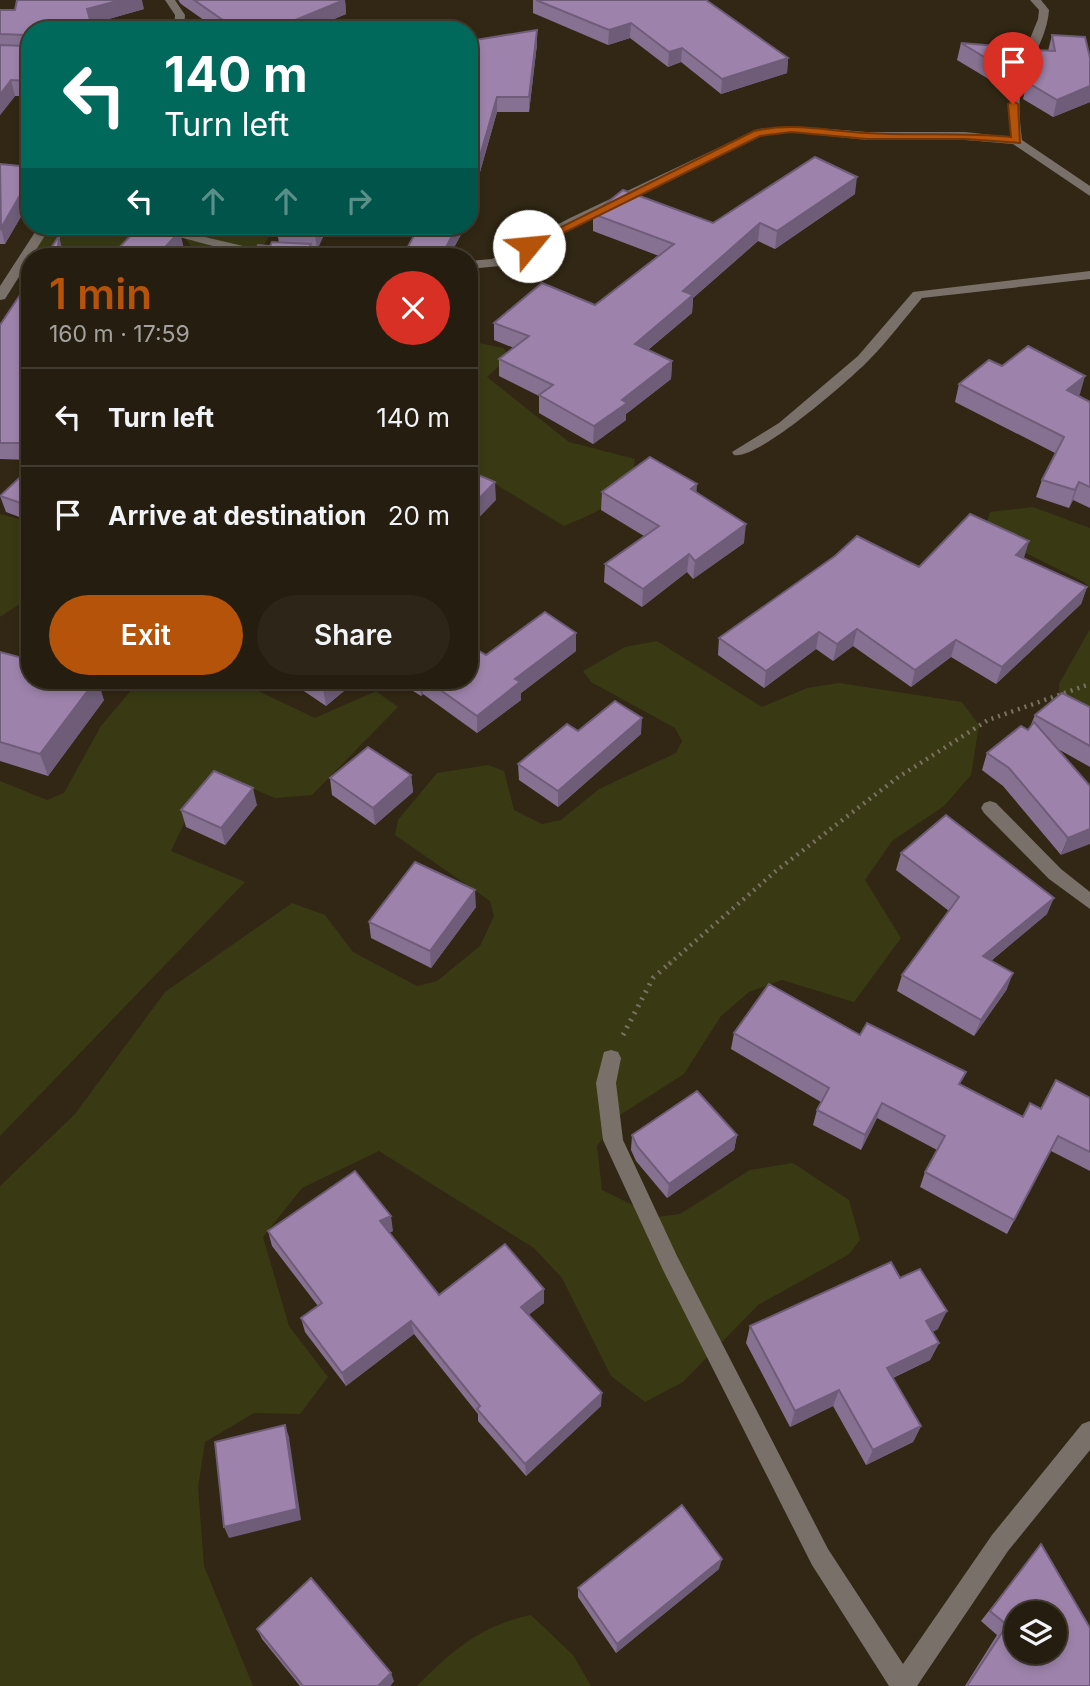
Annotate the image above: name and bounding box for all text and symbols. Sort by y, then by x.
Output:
pin [983,32,1043,104]
icon: arrive [994,43,1032,81]
text: 140 m [164,45,308,104]
icon: left [49,49,140,140]
text: Turn left [164,105,289,144]
icon: left [121,182,159,220]
icon: ahead [194,182,232,220]
icon: ahead [267,182,305,220]
icon: right [340,182,378,220]
position arrow [492,209,566,283]
text: 1 min [49,268,152,319]
button: close [376,271,450,345]
text: 160 m · 17:59 [49,320,190,348]
icon: left [49,398,87,436]
text: Turn left [108,402,214,433]
text: 140 m [376,402,450,433]
icon: arrive [49,496,87,534]
text: Arrive at destination [108,500,367,531]
text: 20 m [388,500,450,531]
button: Exit [49,595,243,675]
button: Share [257,595,450,675]
map controls [1004,1601,1067,1664]
button: layers [1004,1601,1067,1664]

